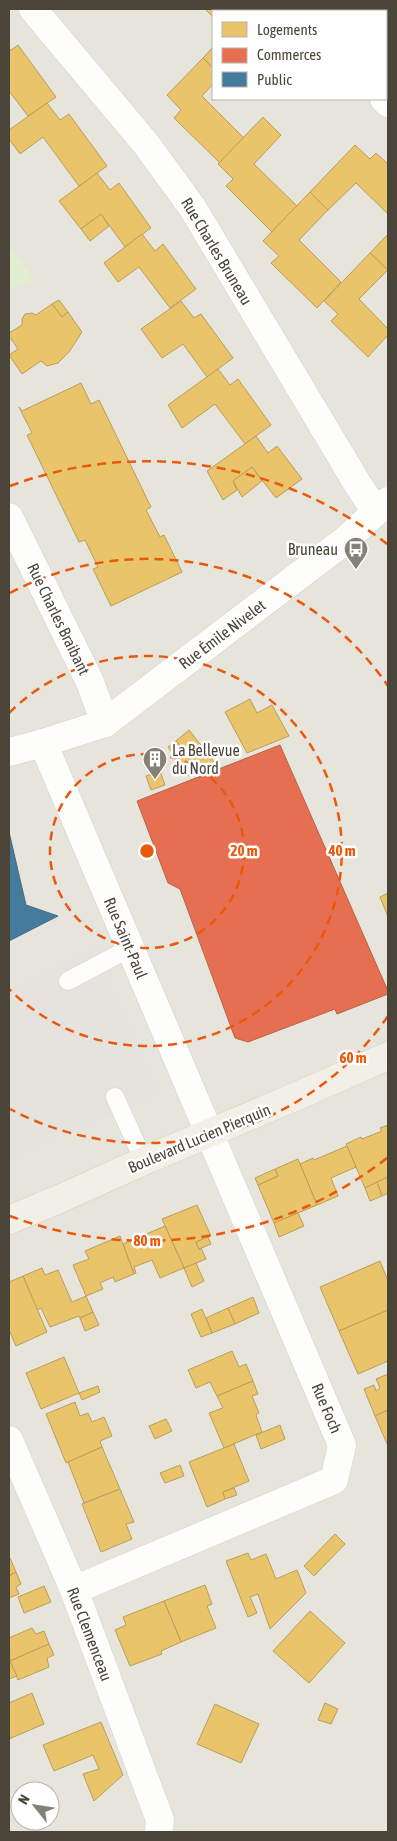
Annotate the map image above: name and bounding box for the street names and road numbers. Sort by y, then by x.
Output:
street label: Rue Charles Bruneau [178,194,256,308]
street label: Rue Charles Braibant [24,560,94,678]
street label: Rue Émile Nivelet [175,595,269,672]
street label: Rue Saint-Paul [101,895,151,982]
street label: Boulevard Lucien Pierquin [125,1100,273,1177]
street label: Rue Foch [308,1380,346,1436]
street label: Rue Clemenceau [64,1585,116,1683]

